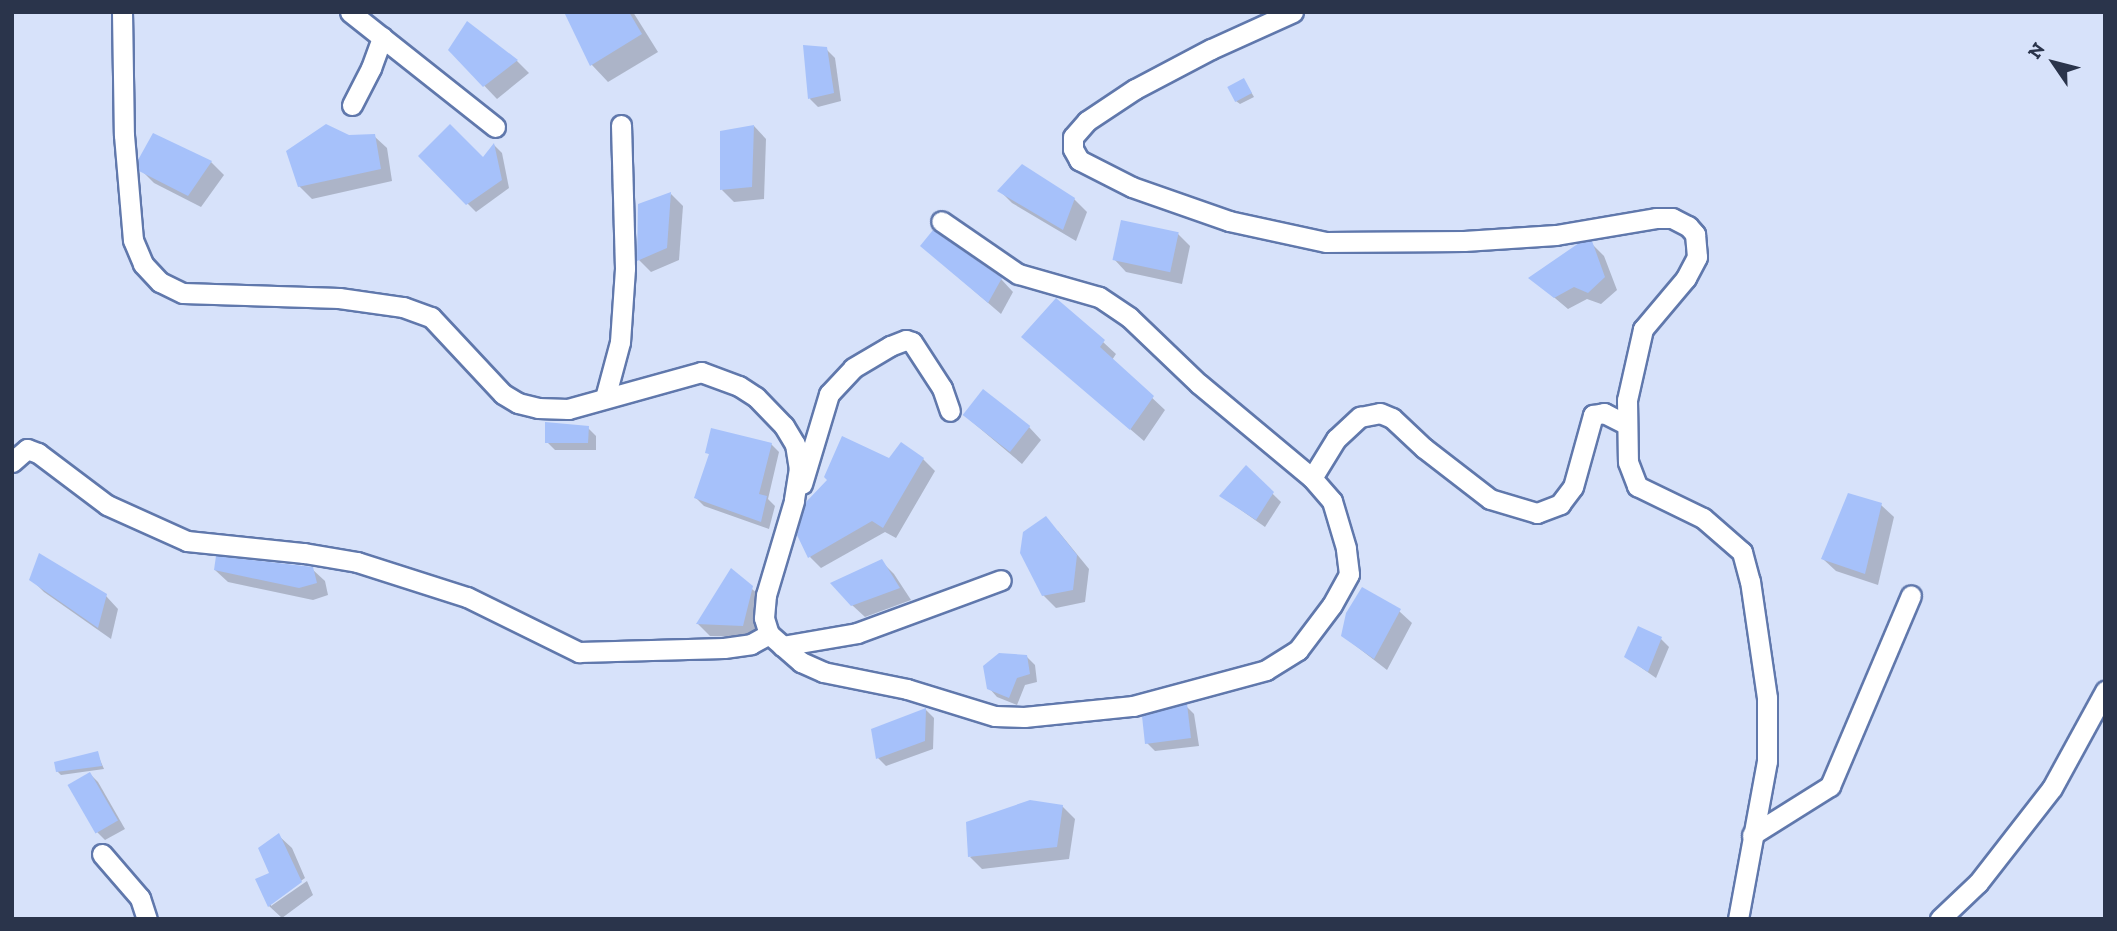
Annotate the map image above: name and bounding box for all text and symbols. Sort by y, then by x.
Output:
north arrow [2019,28,2089,98]
text: N [2023,38,2050,63]

